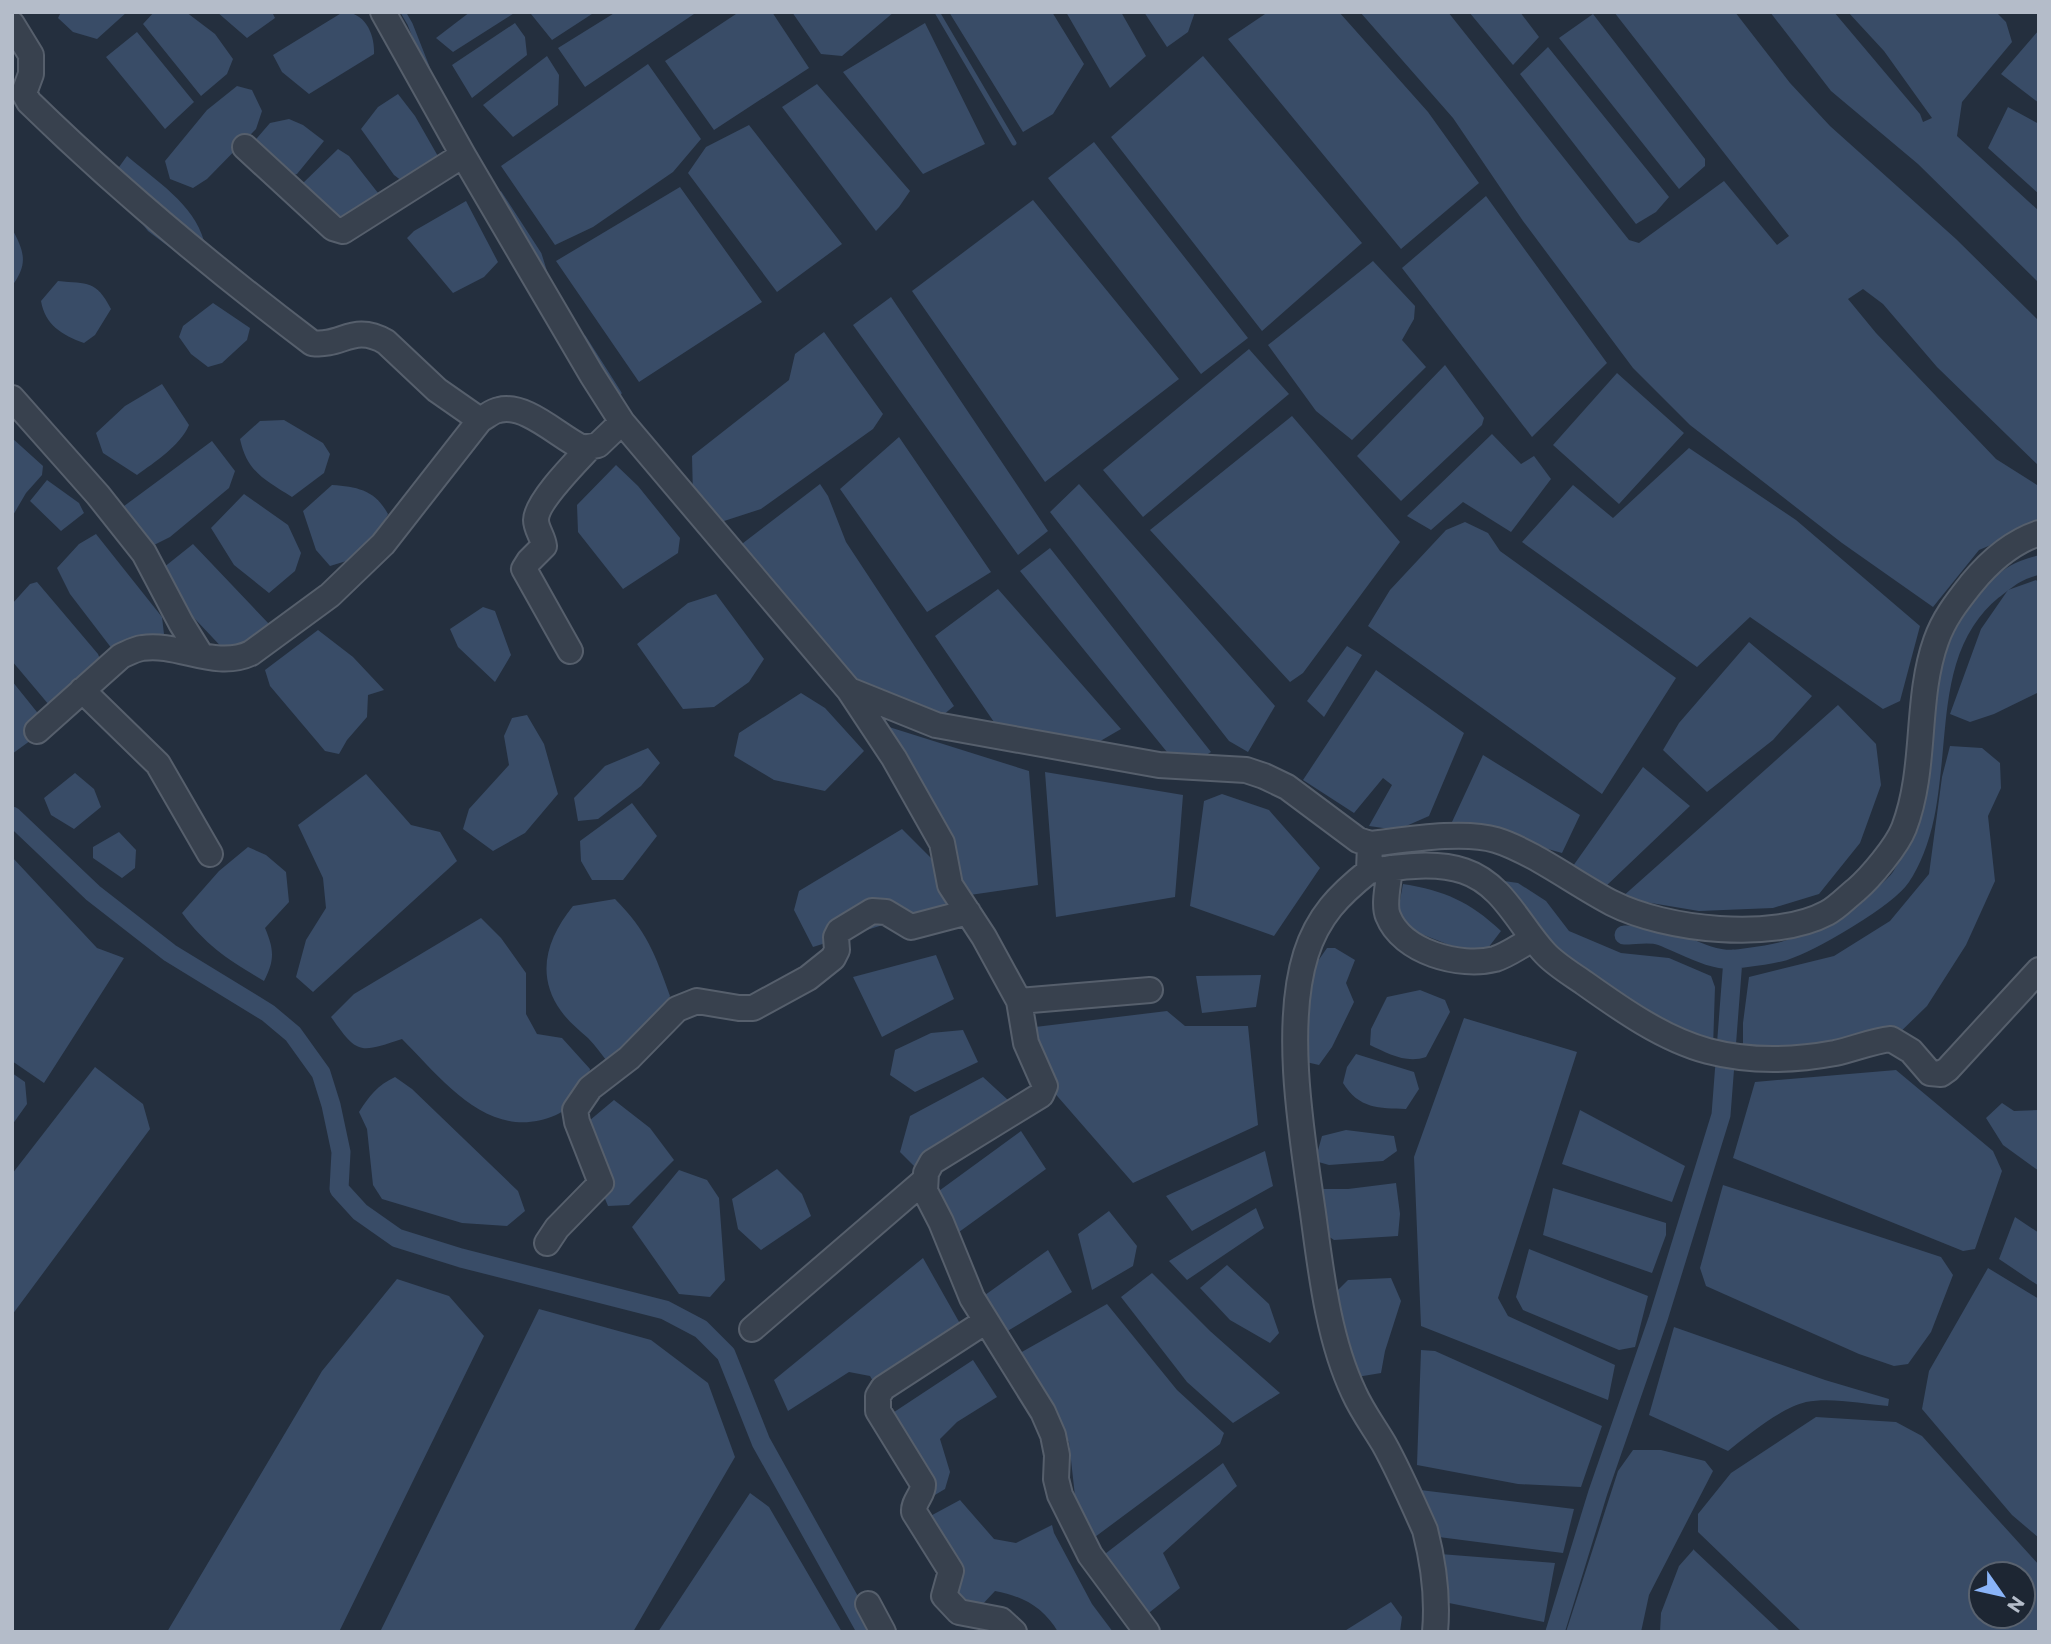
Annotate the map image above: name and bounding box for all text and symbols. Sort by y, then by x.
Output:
north arrow [1967,1560,2037,1630]
text: N [2003,1592,2030,1617]

